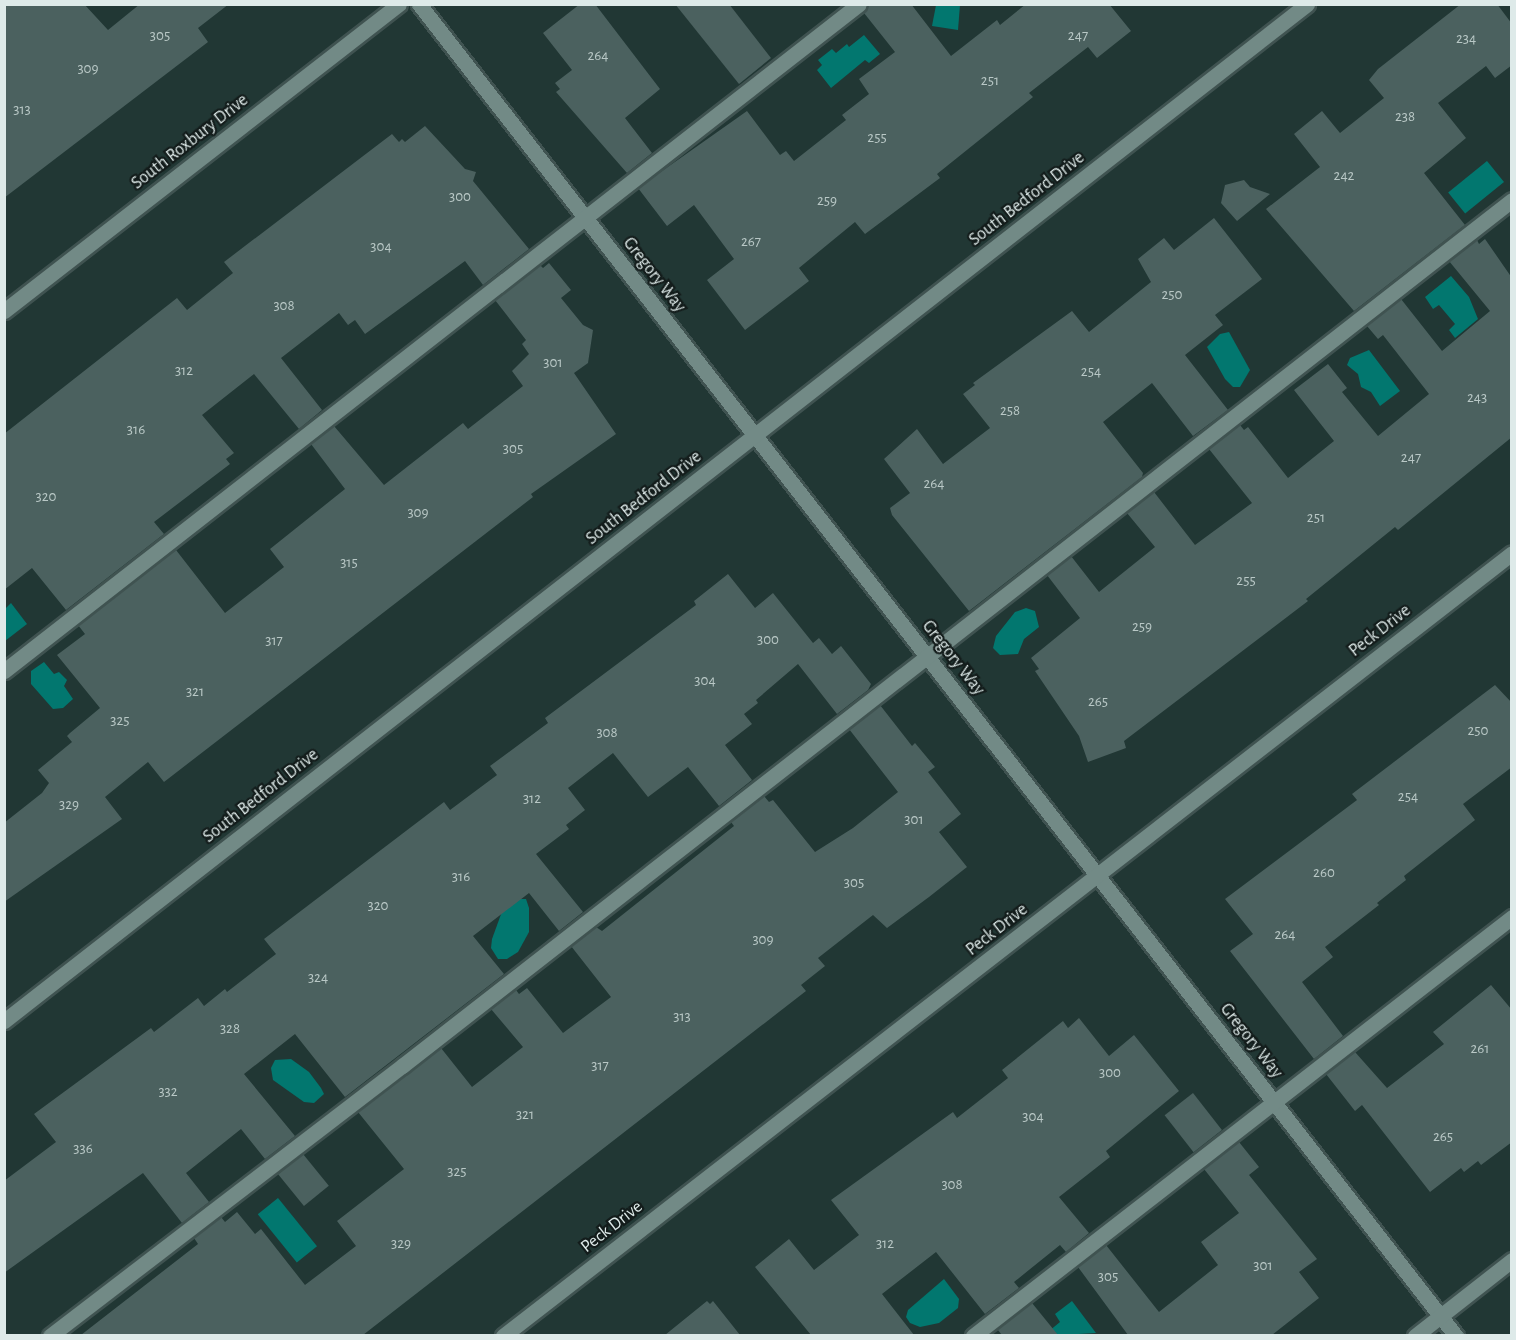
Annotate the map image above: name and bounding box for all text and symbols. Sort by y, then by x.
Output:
house number: 305 [150,27,170,45]
house number: 247 [1068,27,1088,45]
house number: 234 [1456,30,1476,48]
house number: 264 [587,47,609,65]
house number: 309 [77,60,99,78]
house number: 251 [981,72,999,90]
street label: South Roxbury Drive [127,90,253,194]
house number: 313 [13,101,31,119]
house number: 238 [1395,108,1415,126]
house number: 255 [867,129,887,147]
street label: South Bedford Drive [965,147,1089,251]
house number: 242 [1334,167,1354,185]
house number: 300 [449,188,471,206]
house number: 259 [817,192,837,210]
street label: Gregory Way [618,233,690,317]
house number: 267 [741,233,761,251]
house number: 304 [370,238,392,256]
house number: 250 [1161,286,1183,304]
house number: 308 [273,297,295,315]
house number: 301 [543,354,563,372]
house number: 312 [175,362,193,380]
house number: 254 [1081,363,1101,381]
house number: 243 [1467,389,1487,407]
house number: 258 [1000,402,1020,420]
house number: 316 [127,421,145,439]
house number: 305 [503,440,523,458]
street label: South Bedford Drive [582,446,706,550]
house number: 247 [1401,449,1421,467]
house number: 264 [923,475,945,493]
house number: 320 [36,488,56,506]
house number: 309 [407,504,429,522]
house number: 251 [1307,509,1325,527]
house number: 315 [340,554,358,572]
house number: 255 [1236,572,1256,590]
street label: Peck Drive [1345,600,1415,662]
street label: Gregory Way [917,616,989,700]
house number: 259 [1132,618,1152,636]
house number: 300 [757,631,779,649]
house number: 317 [265,632,283,650]
house number: 304 [694,672,716,690]
house number: 321 [186,683,204,701]
house number: 265 [1088,693,1108,711]
house number: 325 [110,712,130,730]
house number: 250 [1467,722,1489,740]
house number: 308 [596,724,618,742]
street label: South Bedford Drive [199,744,323,848]
house number: 254 [1398,788,1418,806]
house number: 312 [523,790,541,808]
house number: 329 [59,796,79,814]
house number: 301 [904,811,924,829]
house number: 260 [1313,864,1335,882]
house number: 316 [452,868,470,886]
house number: 305 [844,874,864,892]
house number: 320 [368,897,388,915]
street label: Peck Drive [962,899,1032,961]
house number: 264 [1274,926,1296,944]
house number: 309 [752,931,774,949]
house number: 324 [308,969,328,987]
street label: Gregory Way [1215,999,1287,1083]
house number: 313 [673,1008,691,1026]
house number: 328 [220,1020,240,1038]
house number: 261 [1470,1040,1490,1058]
house number: 317 [591,1057,609,1075]
house number: 300 [1099,1064,1121,1082]
house number: 332 [158,1083,178,1101]
house number: 321 [516,1106,534,1124]
house number: 304 [1022,1108,1044,1126]
house number: 265 [1433,1128,1453,1146]
house number: 336 [73,1140,93,1158]
house number: 325 [447,1163,467,1181]
house number: 308 [941,1176,963,1194]
street label: Peck Drive [577,1196,647,1258]
house number: 329 [391,1235,411,1253]
house number: 312 [876,1235,894,1253]
house number: 301 [1253,1257,1273,1275]
house number: 305 [1098,1268,1118,1286]

